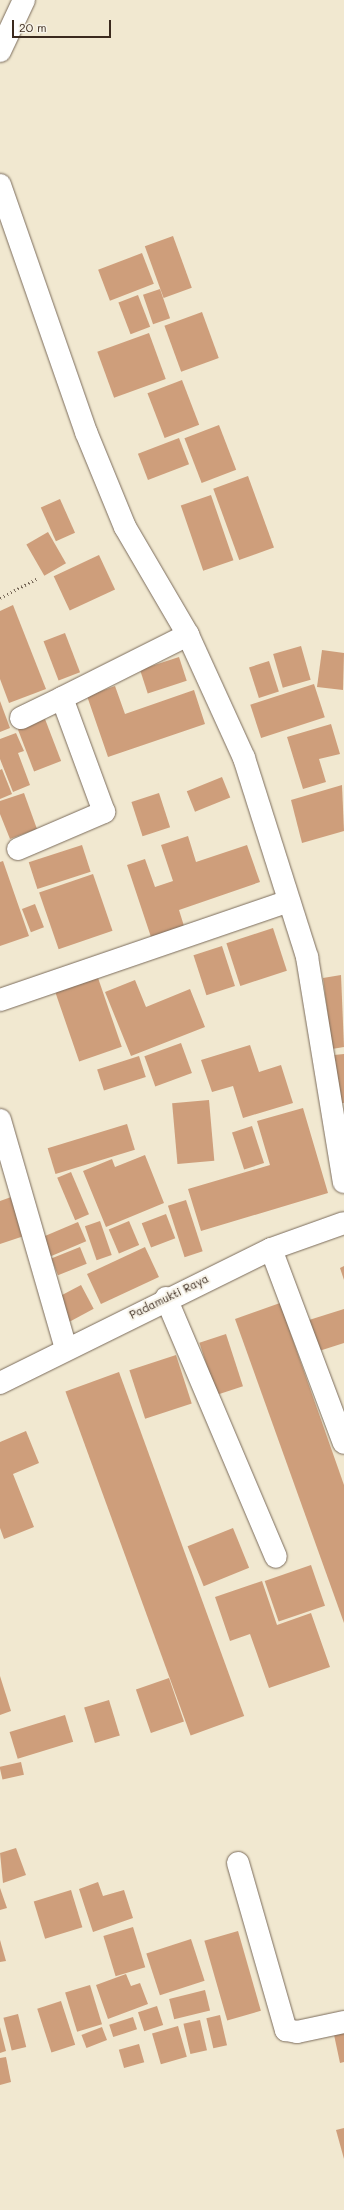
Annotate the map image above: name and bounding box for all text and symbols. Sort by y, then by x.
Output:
scale bar [14,12,113,38]
text: 20 m [19,19,47,35]
street label: Padamukti Raya [127,1272,211,1322]

